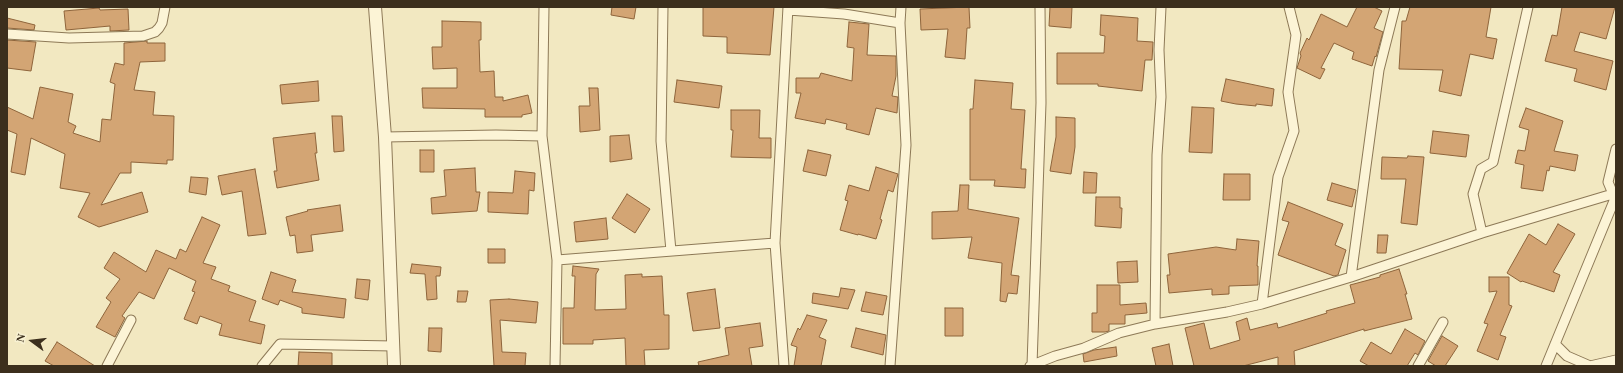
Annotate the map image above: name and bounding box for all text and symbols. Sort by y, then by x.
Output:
north arrow [12,321,52,361]
text: N [14,333,27,343]

